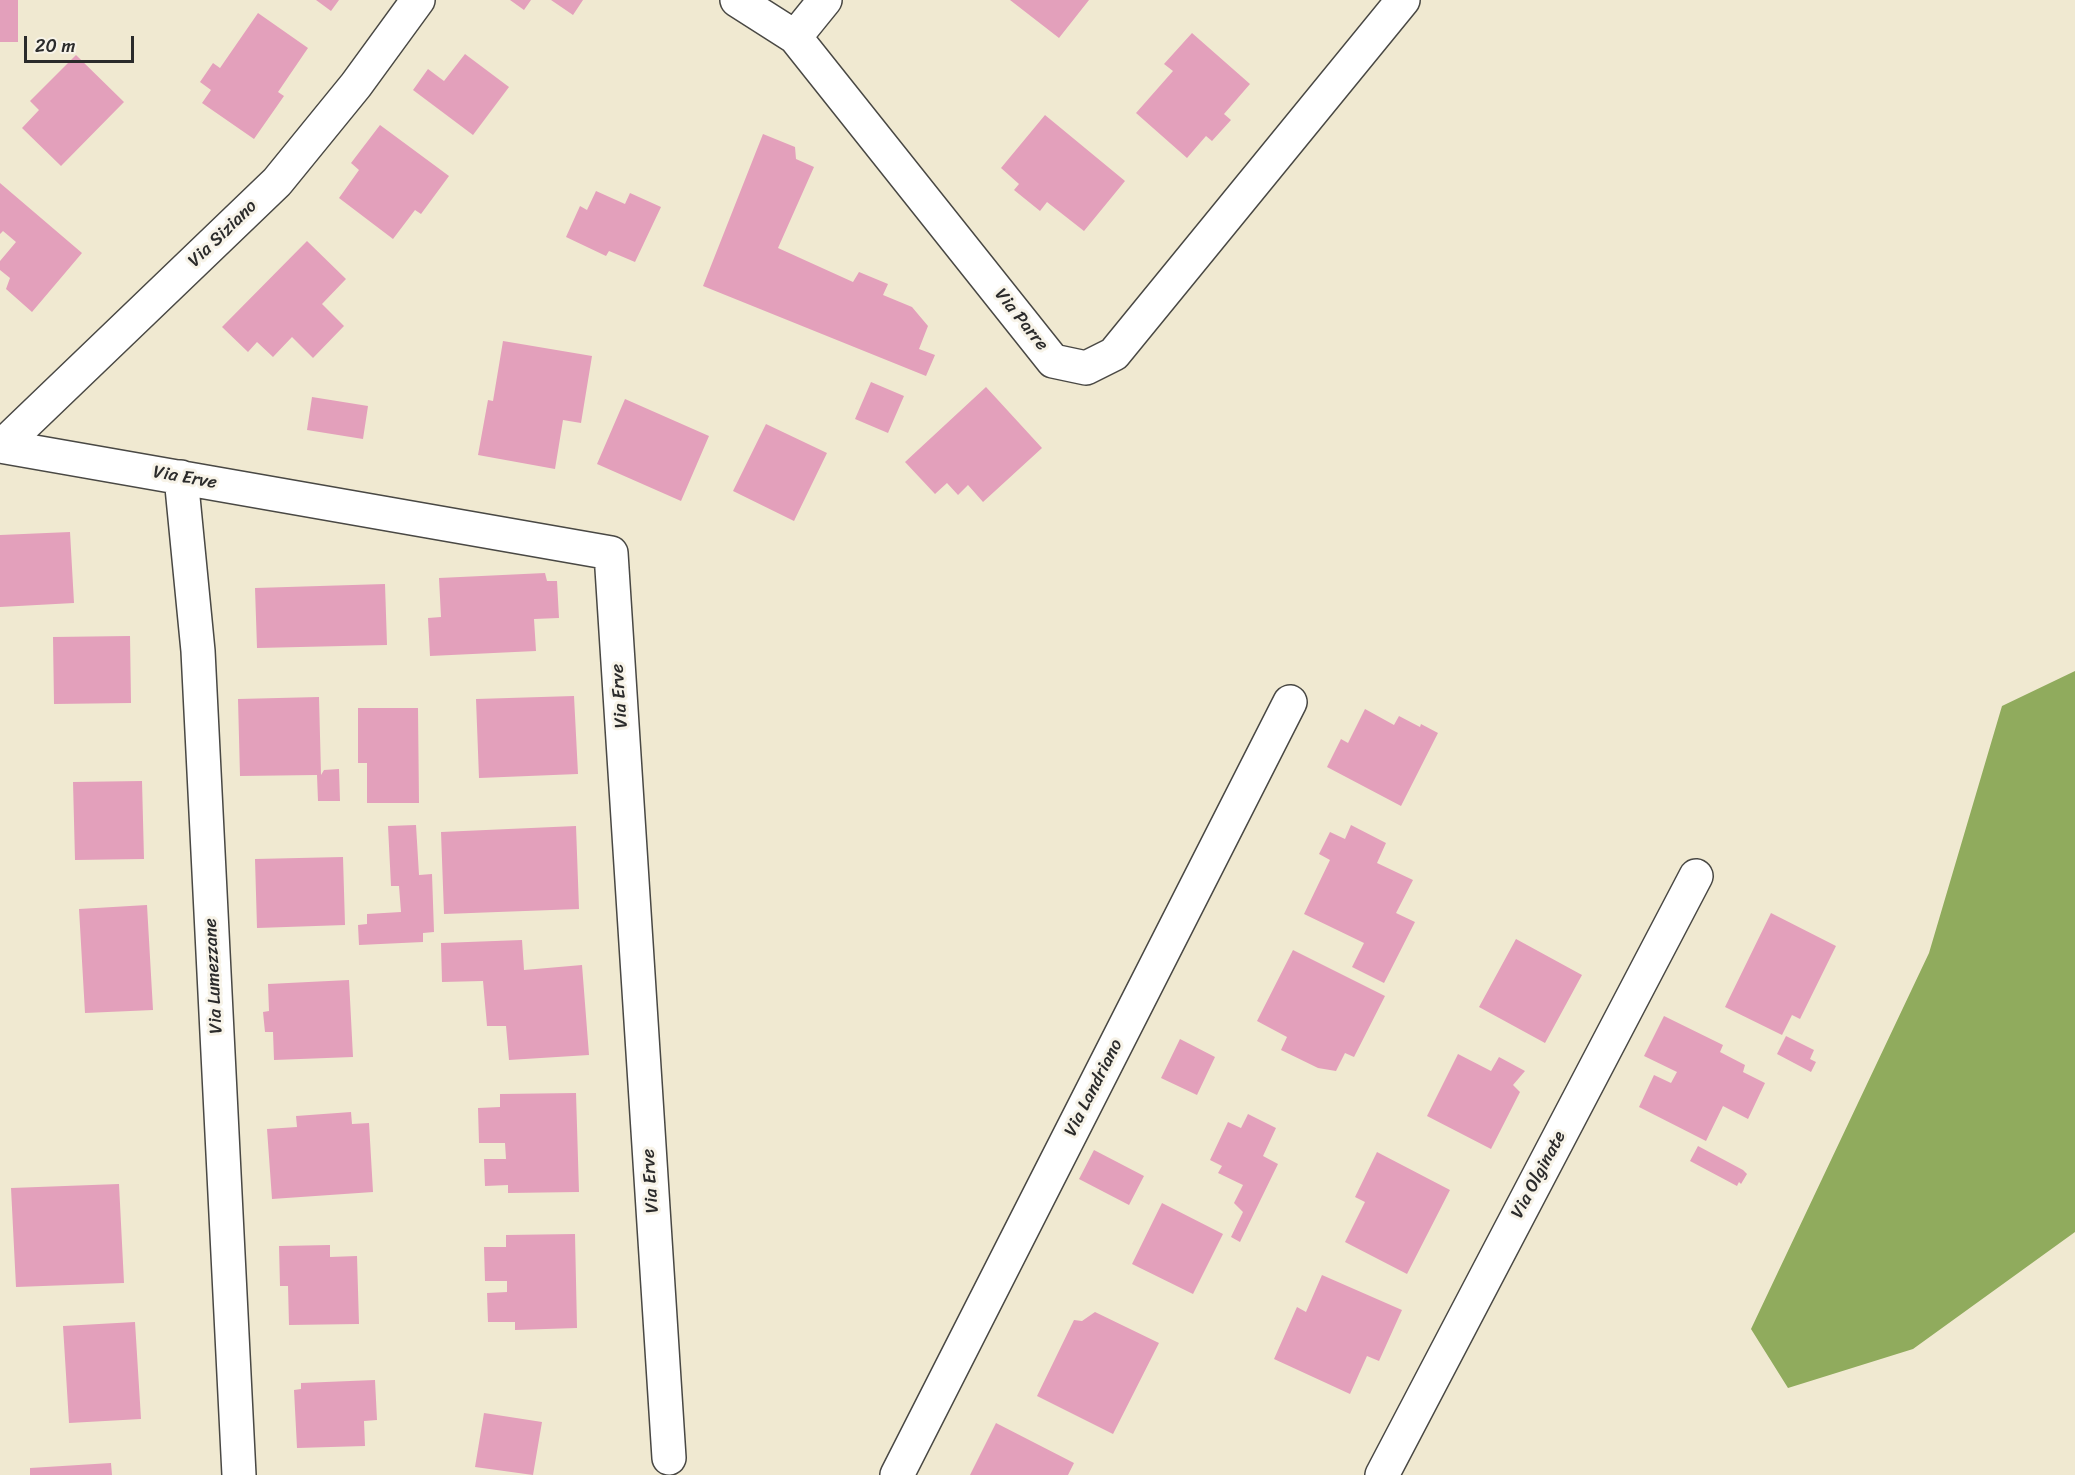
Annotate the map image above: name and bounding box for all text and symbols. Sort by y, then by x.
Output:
scale bar [27,24,136,62]
text: 20 m [35,30,75,62]
street label: Via Siziano [184,196,262,272]
street label: Via Parre [990,285,1052,355]
street label: Via Erve [151,462,219,494]
street label: Via Erve [607,663,633,729]
street label: Via Lumezzane [200,918,228,1034]
street label: Via Landriano [1060,1036,1128,1140]
street label: Via Olginate [1507,1128,1571,1222]
street label: Via Erve [638,1148,664,1214]

